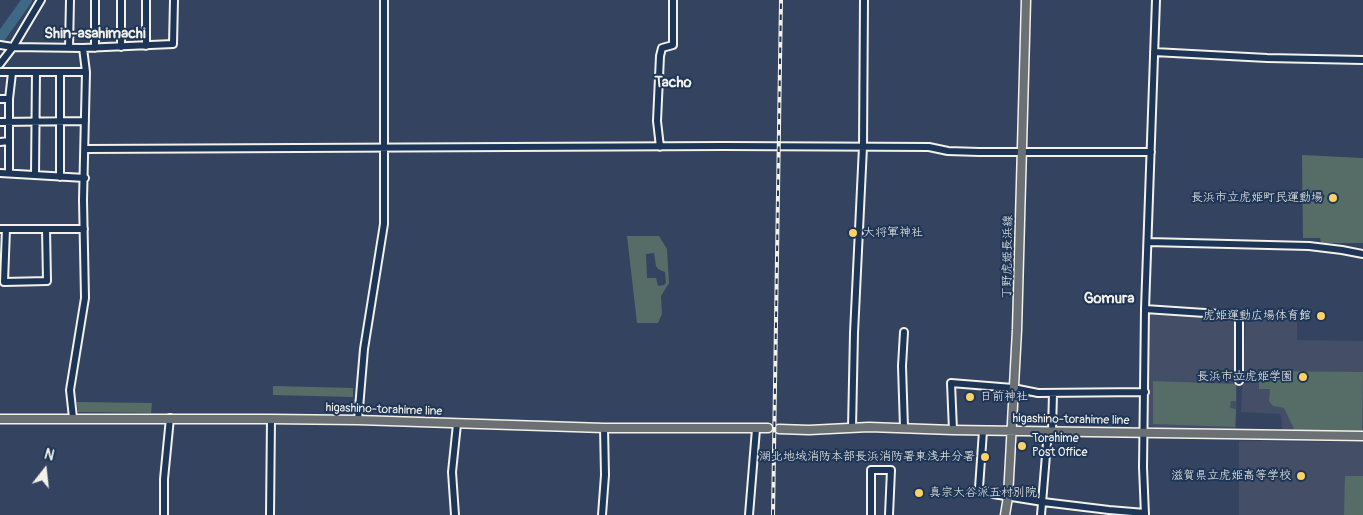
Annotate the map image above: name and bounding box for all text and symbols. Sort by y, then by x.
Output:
district label: Shin-asahimachi [44,25,146,43]
district label: Tacho [654,74,692,92]
place label: 長浜市立虎姫町民運動場 [1191,191,1323,205]
marker: 長浜市立虎姫町民運動場 [1327,192,1339,204]
street label: 丁野虎姫長浜線 [1000,215,1016,299]
place label: 大将軍神社 [863,226,923,240]
marker: 大将軍神社 [847,227,859,239]
district label: Gomura [1084,290,1134,308]
place label: 虎姫運動広場体育館 [1203,309,1311,323]
marker: 虎姫運動広場体育館 [1315,310,1327,322]
place label: 長浜市立虎姫学園 [1197,370,1293,384]
marker: 長浜市立虎姫学園 [1297,371,1309,383]
place label: 日前神社 [980,390,1028,404]
marker: 日前神社 [964,391,976,403]
street label: higashino-torahime line [325,401,443,419]
street label: higashino-torahime line [1013,412,1129,428]
place label: Torahime Post Office [1032,432,1087,460]
marker: Torahime Post Office [1016,440,1028,452]
north arrow [20,445,70,495]
text: N [42,446,56,465]
place label: 湖北地域消防本部長浜消防署東浅井分署 [759,450,975,464]
marker: 湖北地域消防本部長浜消防署東浅井分署 [979,451,991,463]
place label: 滋賀県立虎姫高等学校 [1171,469,1291,483]
marker: 滋賀県立虎姫高等学校 [1295,470,1307,482]
place label: 真宗大谷派五村別院 [929,486,1037,500]
marker: 真宗大谷派五村別院 [913,487,925,499]

